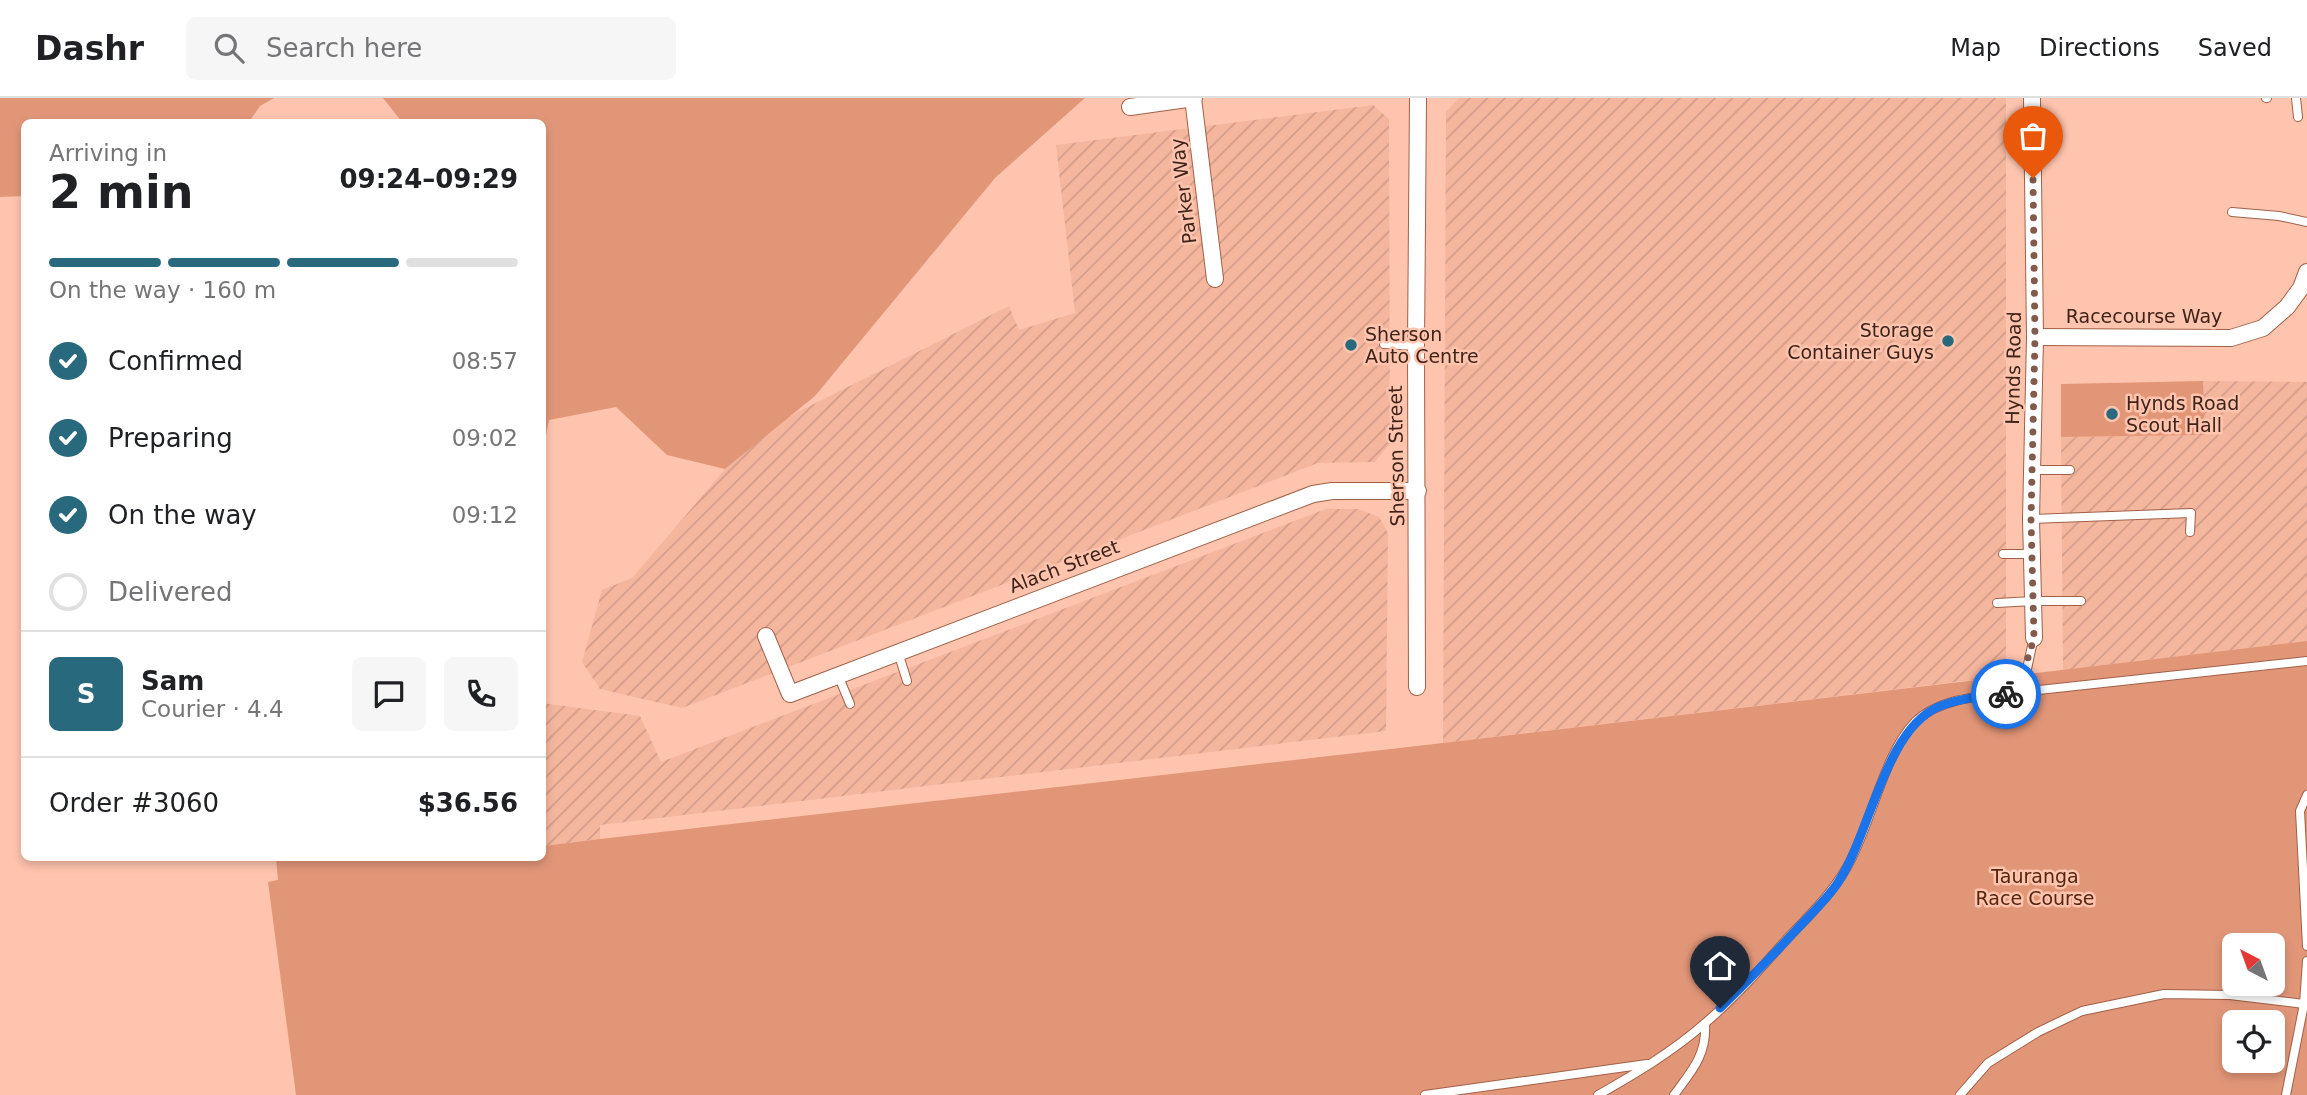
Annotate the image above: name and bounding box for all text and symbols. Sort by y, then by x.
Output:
search box [186,17,676,80]
text: Dashr [35,29,144,68]
icon: search [210,29,248,67]
text: Search here [266,33,422,63]
text: Map [1950,34,2001,62]
text: Directions [2039,34,2160,62]
text: Saved [2198,34,2272,62]
pin [2003,106,2063,178]
icon: bag [2014,117,2052,155]
street label: Parker Way [1166,137,1200,245]
text: Arriving in [49,140,167,166]
text: 09:24–09:29 [339,164,518,194]
text: 2 min [49,165,193,219]
text: On the way · 160 m [49,277,276,303]
street label: Racecourse Way [2066,305,2222,327]
street label: Hynds Road [2001,311,2025,425]
place label: Storage Container Guys [1787,319,1934,363]
place label: Sherson Auto Centre [1365,323,1479,367]
marker: Storage Container Guys [1940,333,1956,349]
marker: Sherson Auto Centre [1343,337,1359,353]
icon: check [49,342,87,380]
text: Confirmed [108,346,243,376]
text: 08:57 [452,348,518,374]
street label: Sherson Street [1384,385,1408,527]
place label: Hynds Road Scout Hall [2126,392,2239,436]
marker: Hynds Road Scout Hall [2104,406,2120,422]
icon: check [49,419,87,457]
text: Preparing [108,423,233,453]
text: 09:02 [452,425,518,451]
icon: check [49,496,87,534]
text: On the way [108,500,257,530]
text: 09:12 [452,502,518,528]
street label: Alach Street [1006,535,1122,597]
text: Delivered [108,577,232,607]
button: chat [352,657,426,731]
button: phone [444,657,518,731]
courier [1971,659,2041,729]
text: Sam [141,666,204,696]
icon: bike [1987,675,2025,713]
text: S [77,679,95,709]
text: Courier · 4.4 [141,696,284,722]
text: Order #3060 [49,788,219,818]
text: $36.56 [418,788,518,818]
park label: Tauranga Race Course [1976,865,2094,909]
north arrow [2222,933,2286,996]
map controls [2222,933,2285,1073]
pin [1690,936,1750,1008]
icon: home [1701,947,1739,985]
button: locate [2222,1010,2285,1073]

